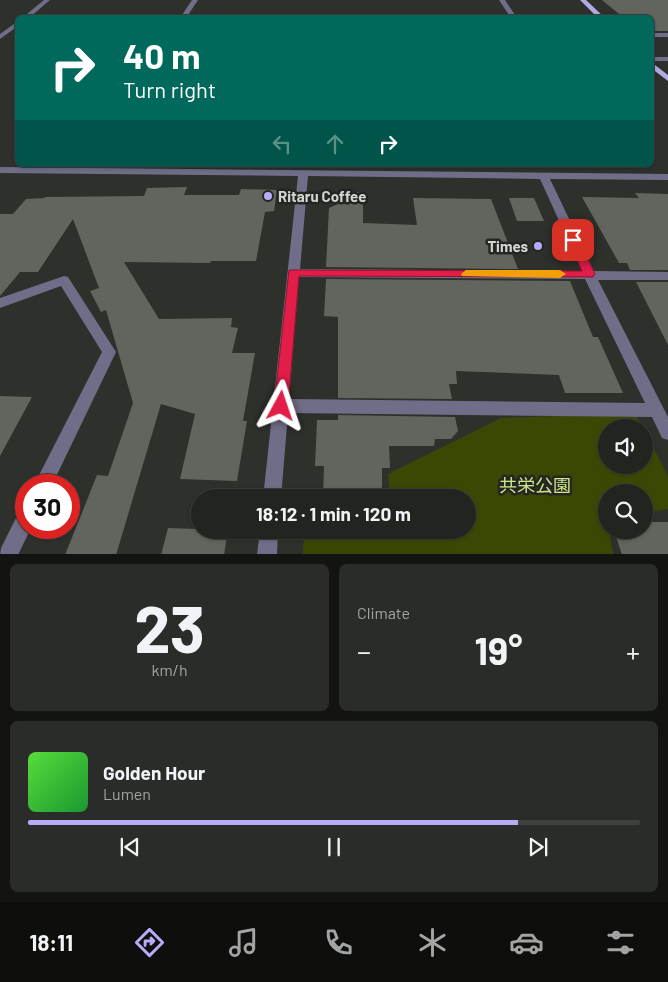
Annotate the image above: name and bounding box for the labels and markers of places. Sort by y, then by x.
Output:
place label: Ritaru Coffee [278,187,366,205]
marker: Ritaru Coffee [262,190,274,202]
pin [552,219,594,261]
place label: Times [487,237,528,255]
marker: Times [532,240,544,252]

